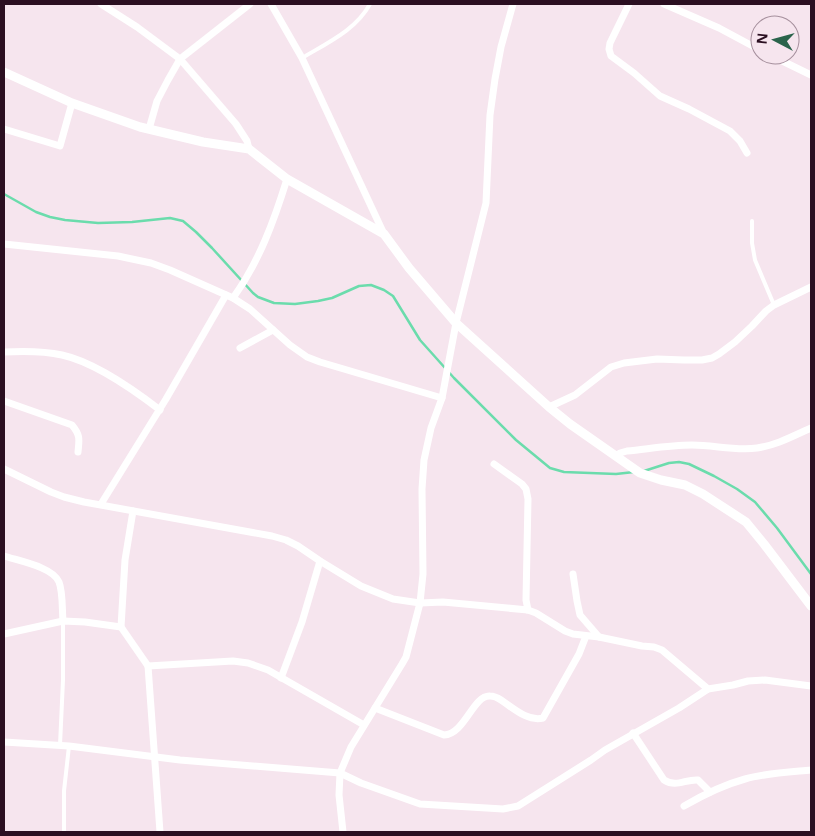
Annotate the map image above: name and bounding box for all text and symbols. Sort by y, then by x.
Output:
north arrow [750,15,800,65]
text: N [752,32,772,45]

